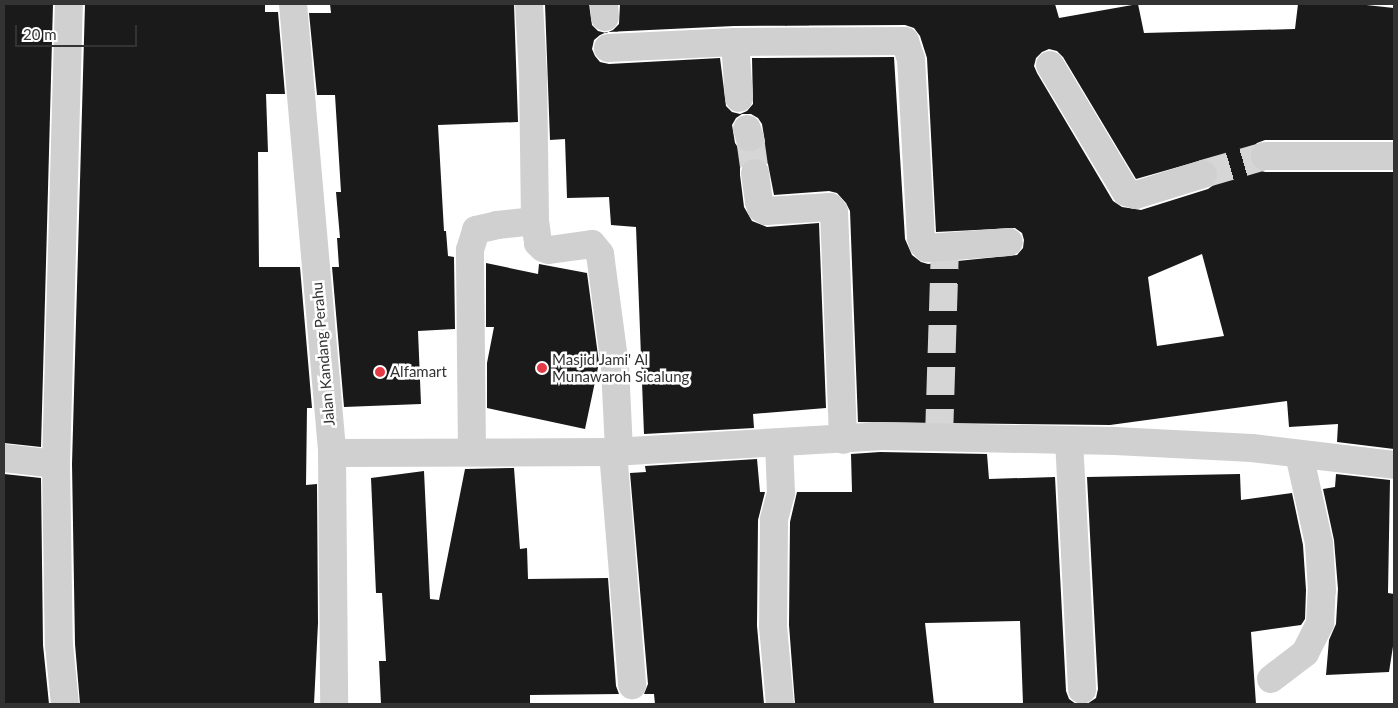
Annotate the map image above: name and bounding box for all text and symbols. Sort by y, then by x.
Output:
scale bar [18,15,140,47]
text: 20 m [23,25,57,43]
street label: Jalan Kandang Perahu [308,281,338,427]
place label: Masjid Jami' Al Munawaroh Sicalung [552,350,689,385]
marker: Masjid Jami' Al Munawaroh Sicalung [536,362,548,374]
place label: Alfamart [390,363,447,381]
marker: Alfamart [374,366,386,378]

